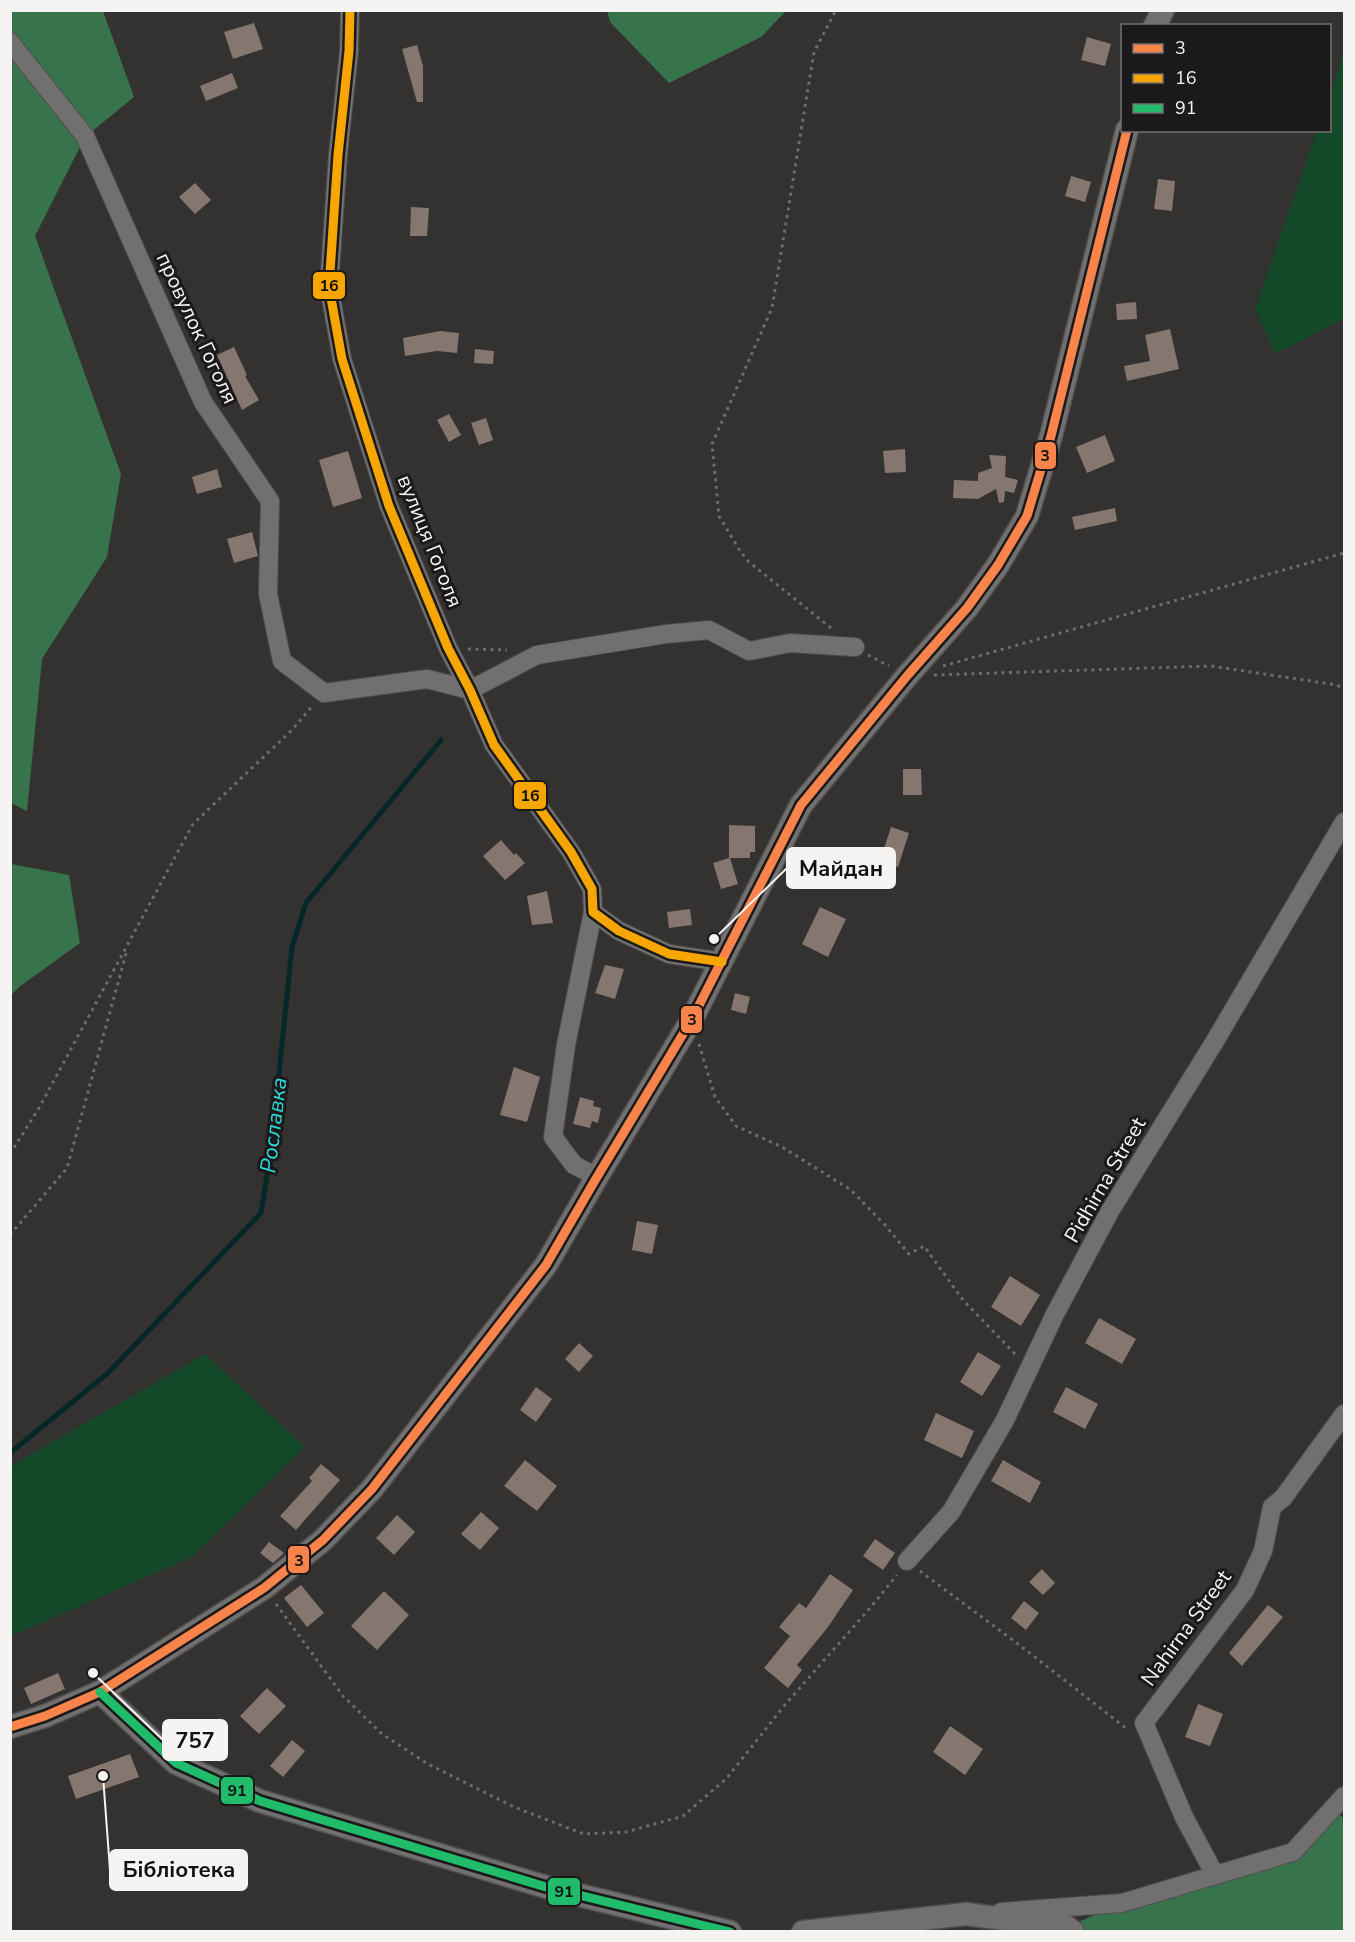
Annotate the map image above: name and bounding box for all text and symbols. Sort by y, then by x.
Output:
legend [1121,24,1331,132]
text: 3 [1175,36,1186,60]
text: 16 [1175,66,1197,90]
text: 91 [1175,96,1197,120]
street label: провулок Гоголя [150,248,244,408]
line badge: 16 [312,271,346,300]
text: 16 [319,275,339,297]
line badge: 3 [1034,441,1057,470]
text: 3 [1040,445,1050,467]
street label: вулиця Гоголя [391,471,469,611]
line badge: 16 [513,781,547,810]
text: 16 [520,785,540,807]
callout: Майдан [787,848,895,888]
text: Майдан [799,854,883,884]
line badge: 3 [680,1005,703,1034]
text: 3 [687,1009,697,1031]
water label: Рославка [253,1075,295,1175]
street label: Pidhirna Street [1058,1112,1153,1248]
line badge: 3 [287,1545,310,1574]
text: 3 [294,1550,304,1572]
street label: Nahirna Street [1134,1564,1238,1692]
callout: 757 [163,1720,227,1760]
text: 757 [175,1726,215,1756]
line badge: 91 [220,1776,254,1805]
text: 91 [227,1780,247,1802]
callout: Бібліотека [110,1850,247,1890]
text: Бібліотека [123,1855,235,1885]
line badge: 91 [547,1877,581,1906]
text: 91 [554,1881,574,1903]

